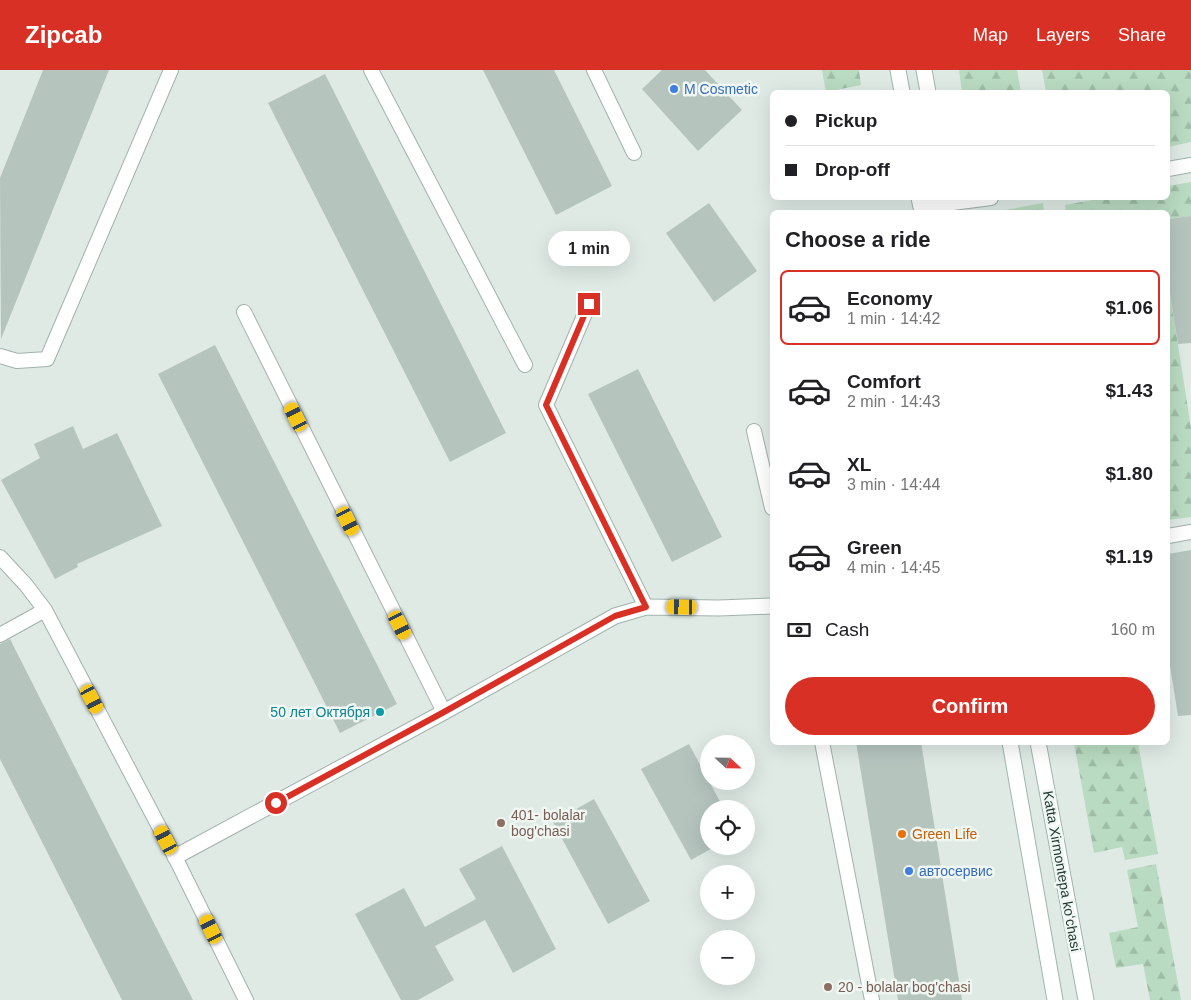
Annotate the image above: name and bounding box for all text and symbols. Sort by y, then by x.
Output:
text: Zipcab [25,21,102,48]
text: Map [973,25,1008,45]
text: Layers [1036,25,1090,45]
text: Share [1118,25,1166,45]
place label: M Cosmetic [684,81,758,97]
marker: M Cosmetic [668,83,680,95]
text: Pickup [815,110,877,131]
text: Drop-off [815,159,890,180]
text: Choose a ride [785,227,930,252]
callout: 1 min [548,232,630,266]
text: 1 min [568,240,610,257]
icon: car [787,285,832,330]
text: Economy [847,288,933,309]
route end [578,293,600,315]
text: $1.06 [1105,297,1153,318]
text: 1 min · 14:42 [847,310,940,327]
icon: car [787,368,832,413]
text: Comfort [847,371,921,392]
text: $1.43 [1105,380,1153,401]
text: 2 min · 14:43 [847,393,940,410]
car [282,400,309,434]
icon: car [787,451,832,496]
text: XL [847,454,871,475]
text: $1.80 [1105,463,1153,484]
text: 3 min · 14:44 [847,476,940,493]
car [334,504,361,538]
icon: car [787,534,832,579]
text: Green [847,537,902,558]
text: $1.19 [1105,546,1153,567]
text: 4 min · 14:45 [847,559,940,576]
car [666,599,697,615]
car [386,608,413,642]
icon: cash [785,616,813,644]
text: Cash [825,619,869,640]
text: 160 m [1111,621,1155,638]
button: Confirm [785,677,1155,735]
car [78,682,105,716]
place label: 50 лет Октября [270,704,370,720]
marker: 50 лет Октября [374,706,386,718]
north arrow [700,735,755,790]
map controls [700,735,755,985]
street label: Katta Xirmontepa koʻchasi [1040,790,1084,952]
route start [265,792,287,814]
button: locate [700,800,755,855]
place label: 401- bolalar bog'chasi [511,807,585,839]
marker: 401- bolalar bog'chasi [495,817,507,829]
car [152,823,179,857]
place label: Green Life [912,826,978,842]
marker: Green Life [896,828,908,840]
place label: автосервис [919,863,993,879]
button: + [700,865,755,920]
marker: автосервис [903,865,915,877]
car [197,912,224,946]
button: − [700,930,755,985]
place label: 20 - bolalar bog'chasi [838,979,971,995]
marker: 20 - bolalar bog'chasi [822,981,834,993]

